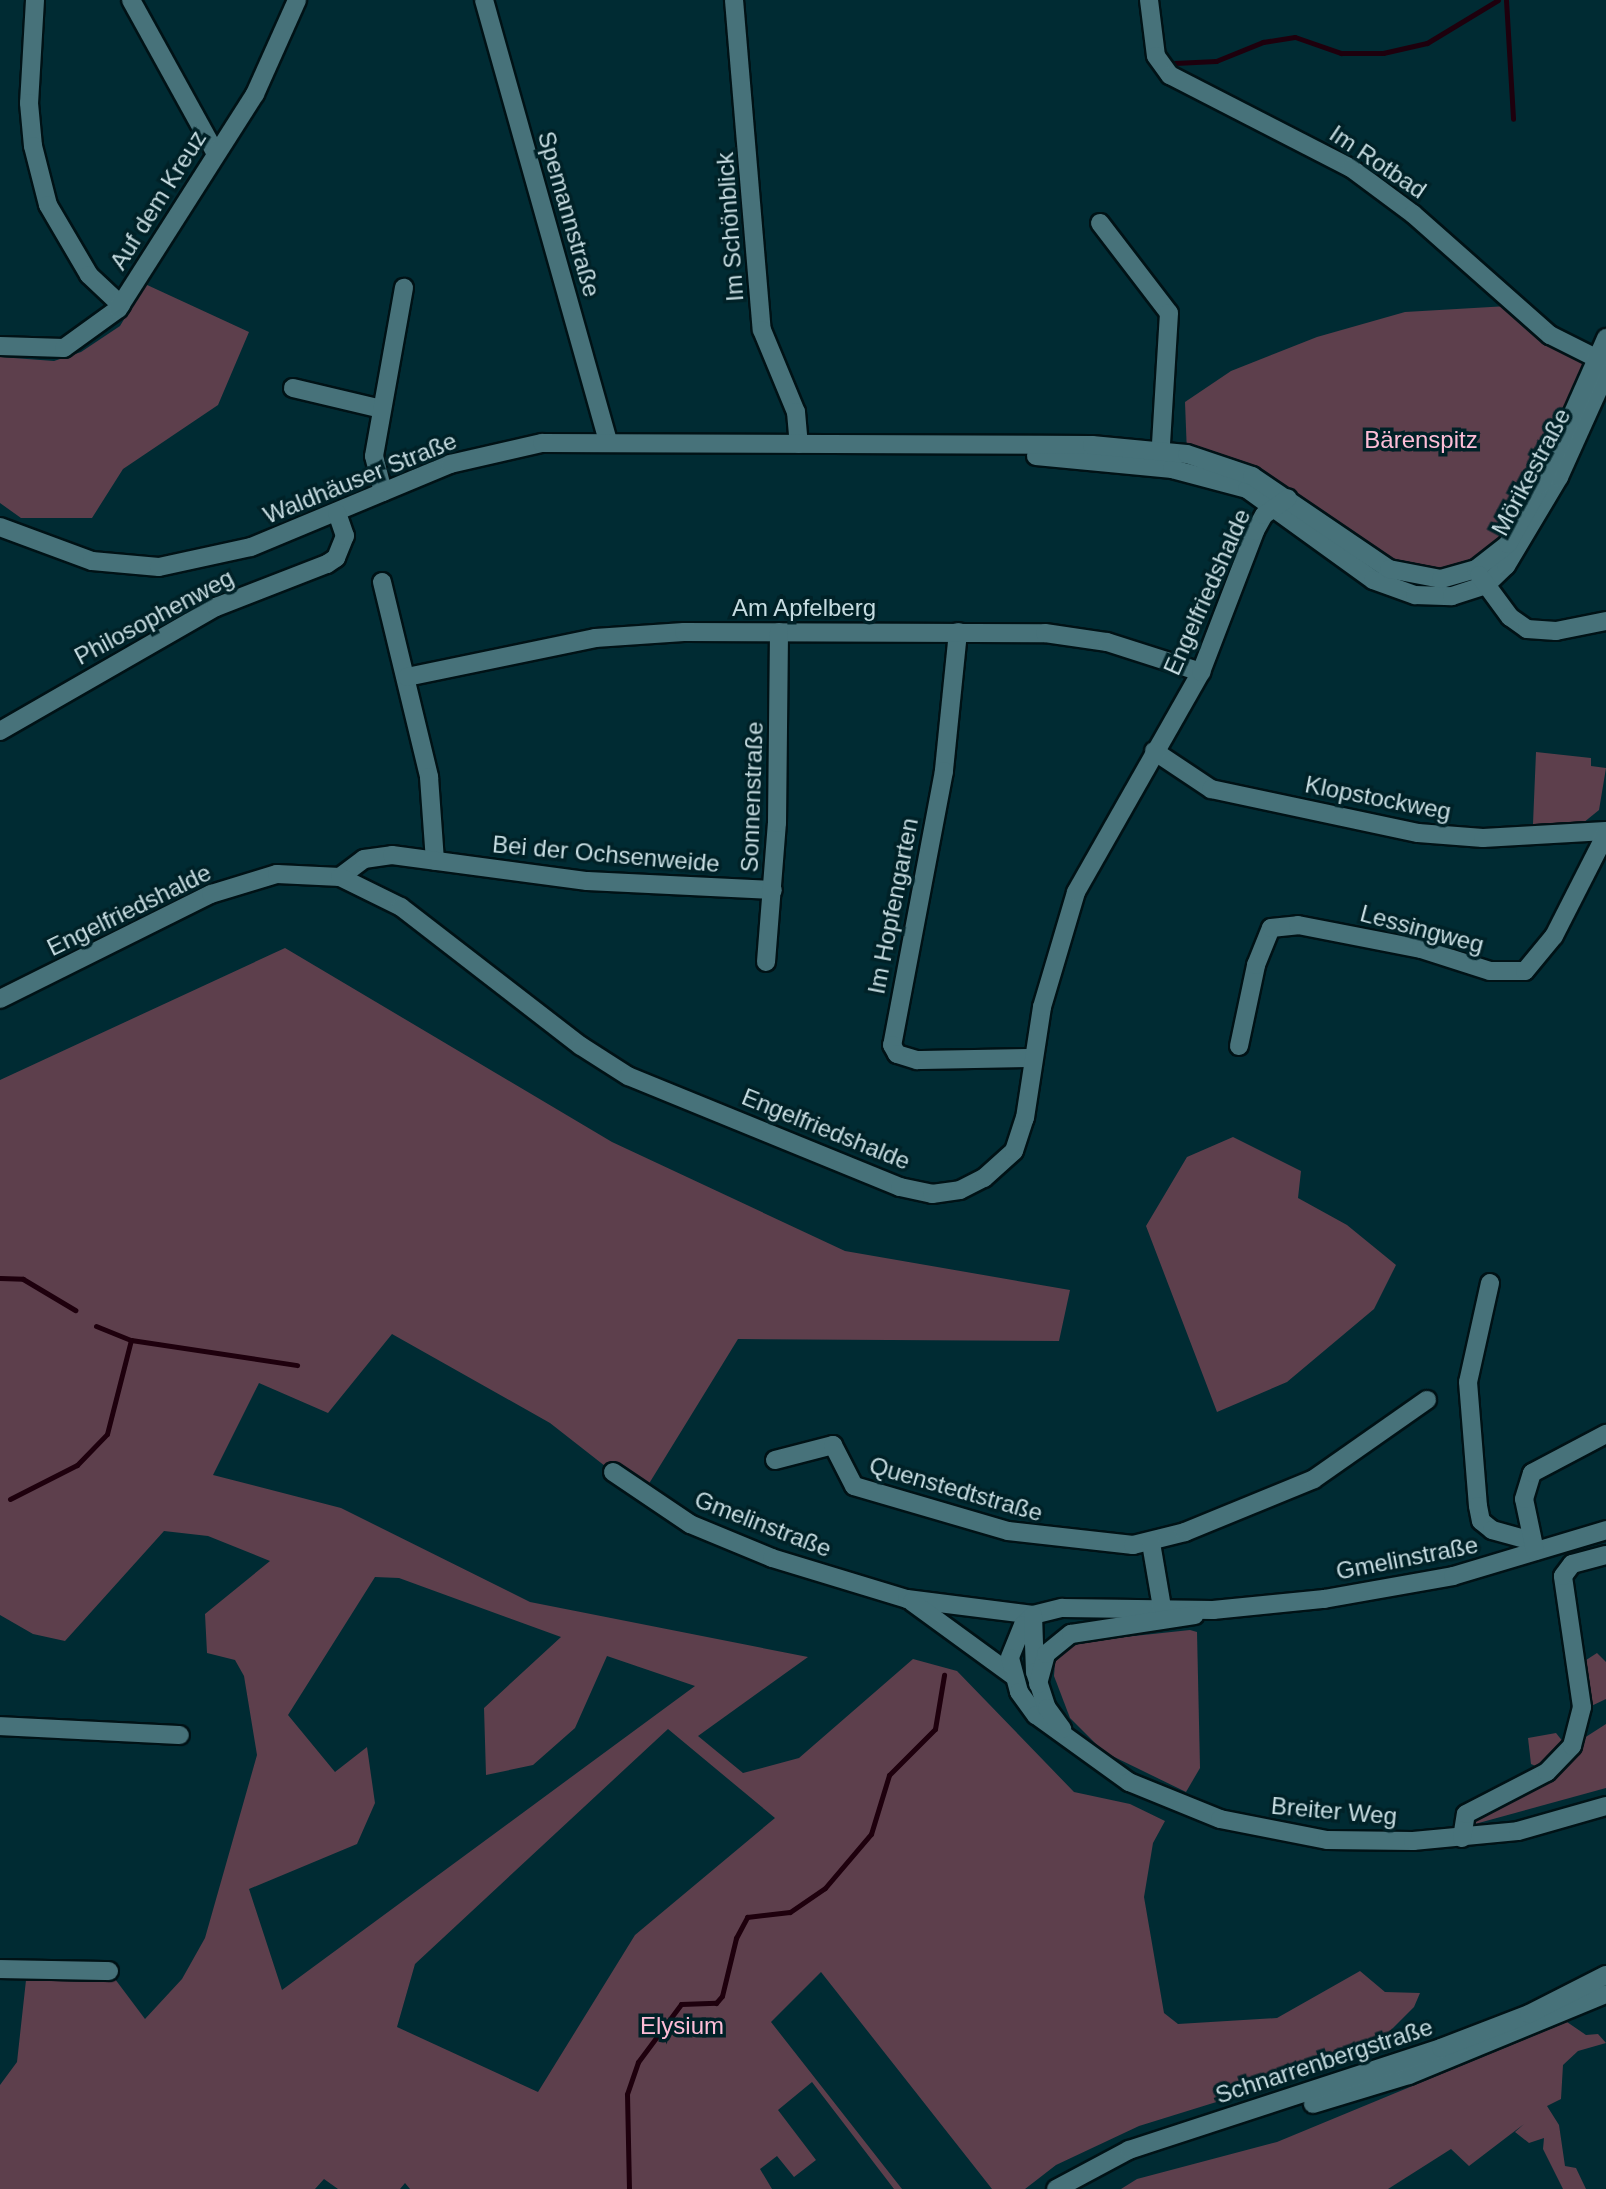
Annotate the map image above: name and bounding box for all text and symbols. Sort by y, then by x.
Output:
street label: Im Rotbad [1324,119,1432,205]
street label: Auf dem Kreuz [104,125,212,275]
street label: Spemannstraße [532,128,606,300]
street label: Im Schönblick [710,151,750,303]
street label: Mörikestraße [1485,403,1577,541]
street label: Waldhäuser Straße [259,426,461,530]
park label: Bärenspitz [1364,426,1478,454]
street label: Engelfriedshalde [1157,504,1257,680]
street label: Philosophenweg [69,563,239,671]
street label: Am Apfelberg [731,594,877,622]
street label: Sonnenstraße [735,721,769,873]
street label: Klopstockweg [1303,770,1453,826]
street label: Im Hopfengarten [862,816,924,996]
street label: Bei der Ochsenweide [491,830,721,878]
street label: Engelfriedshalde [42,858,216,962]
street label: Lessingweg [1357,899,1487,959]
street label: Engelfriedshalde [738,1082,914,1176]
street label: Quenstedtstraße [866,1451,1046,1527]
street label: Gmelinstraße [691,1485,835,1563]
street label: Gmelinstraße [1334,1530,1480,1586]
street label: Breiter Weg [1270,1791,1398,1831]
park label: Elysium [640,2012,724,2040]
street label: Schnarrenbergstraße [1212,2012,1436,2110]

